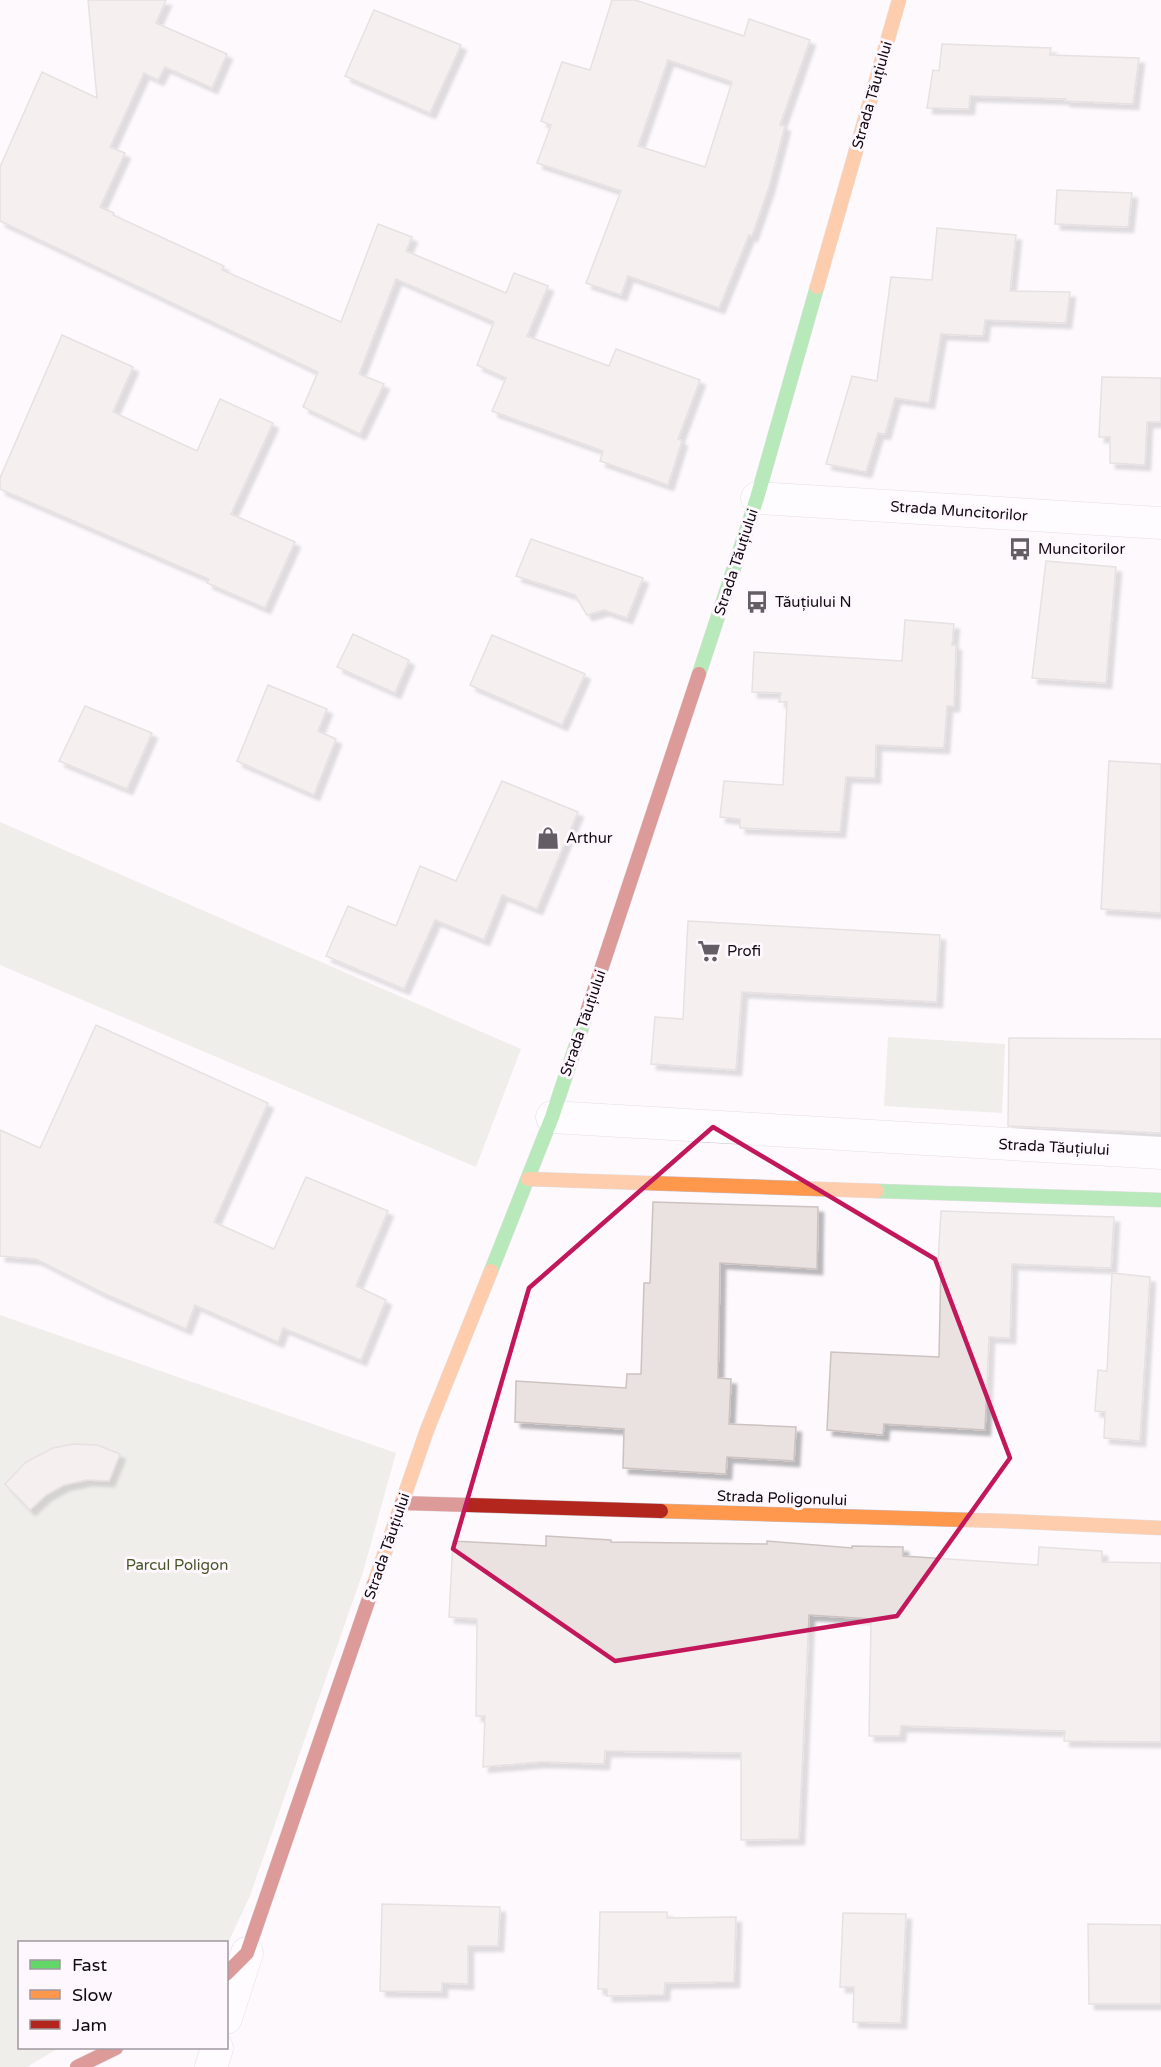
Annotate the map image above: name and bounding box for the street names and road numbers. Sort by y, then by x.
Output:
street label: Strada Tăuțiului [848,39,896,151]
street label: Strada Muncitorilor [890,497,1029,525]
street label: Strada Tăuțiului [710,506,762,618]
street label: Strada Tăuțiului [556,967,610,1079]
street label: Strada Tăuțiului [998,1135,1110,1159]
street label: Strada Poligonului [716,1487,848,1509]
street label: Strada Tăuțiului [360,1490,414,1602]

